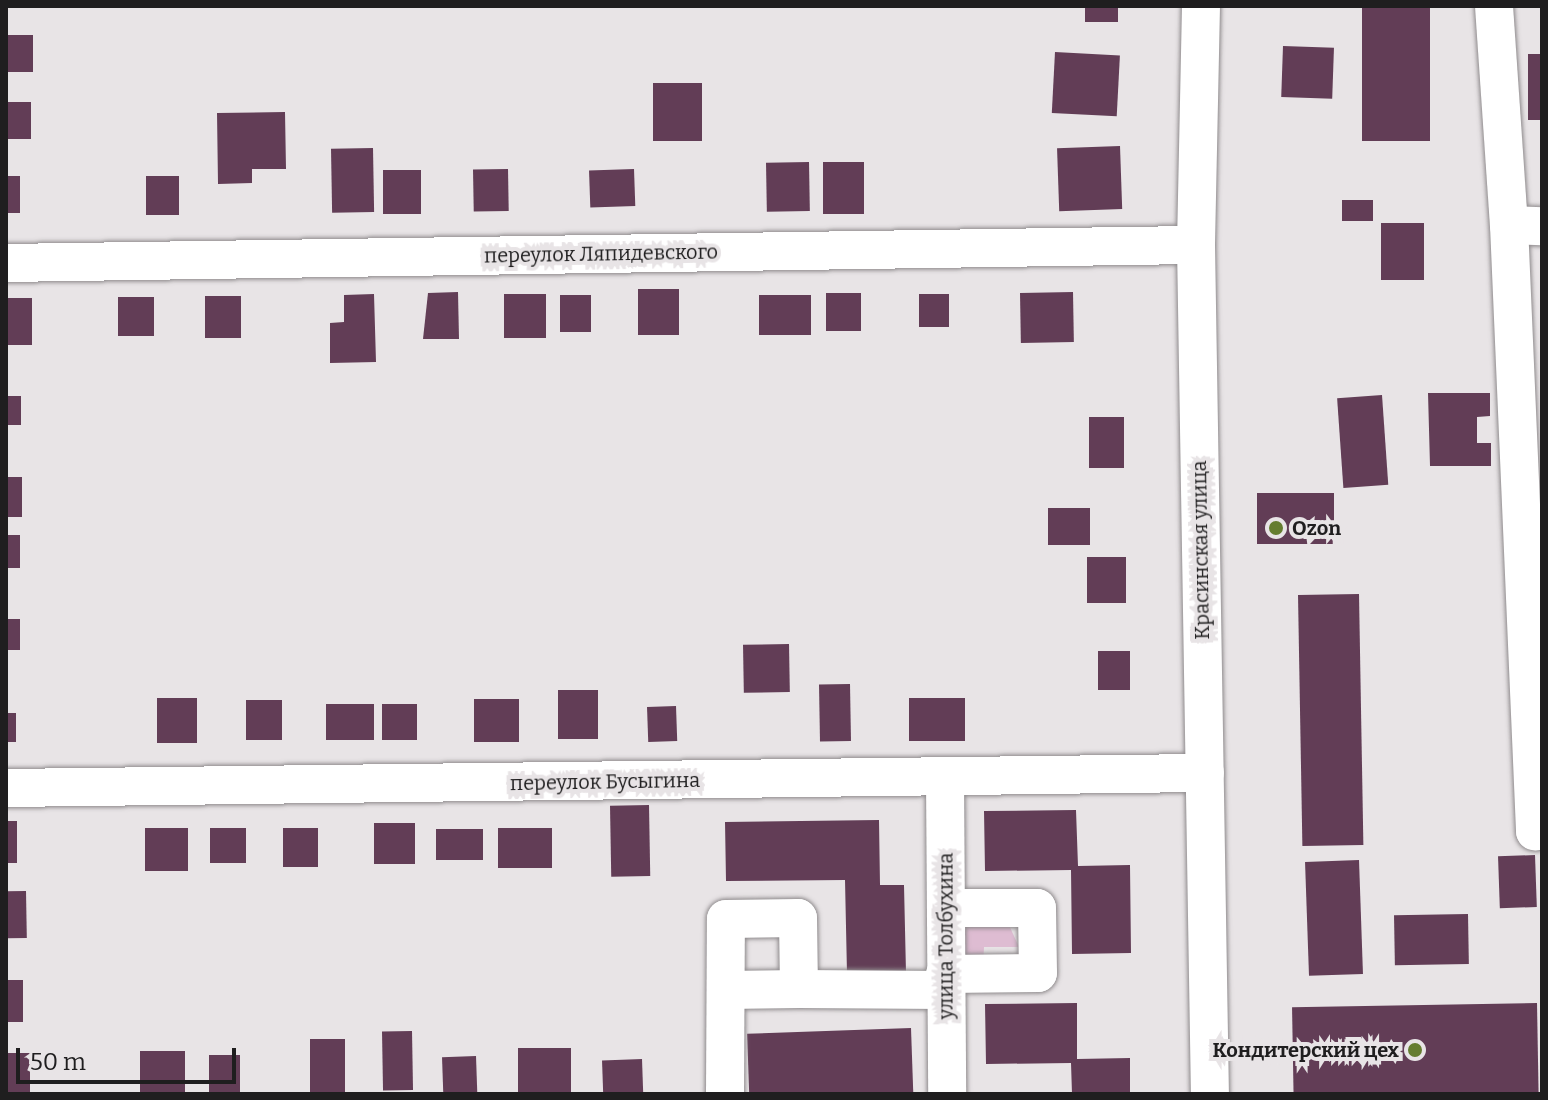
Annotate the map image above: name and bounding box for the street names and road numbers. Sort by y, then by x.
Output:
street label: переулок Ляпидевского [484,240,718,268]
street label: Красинская улица [1187,460,1215,640]
street label: переулок Бусыгина [510,768,700,796]
street label: улица Толбухина [934,853,958,1019]

